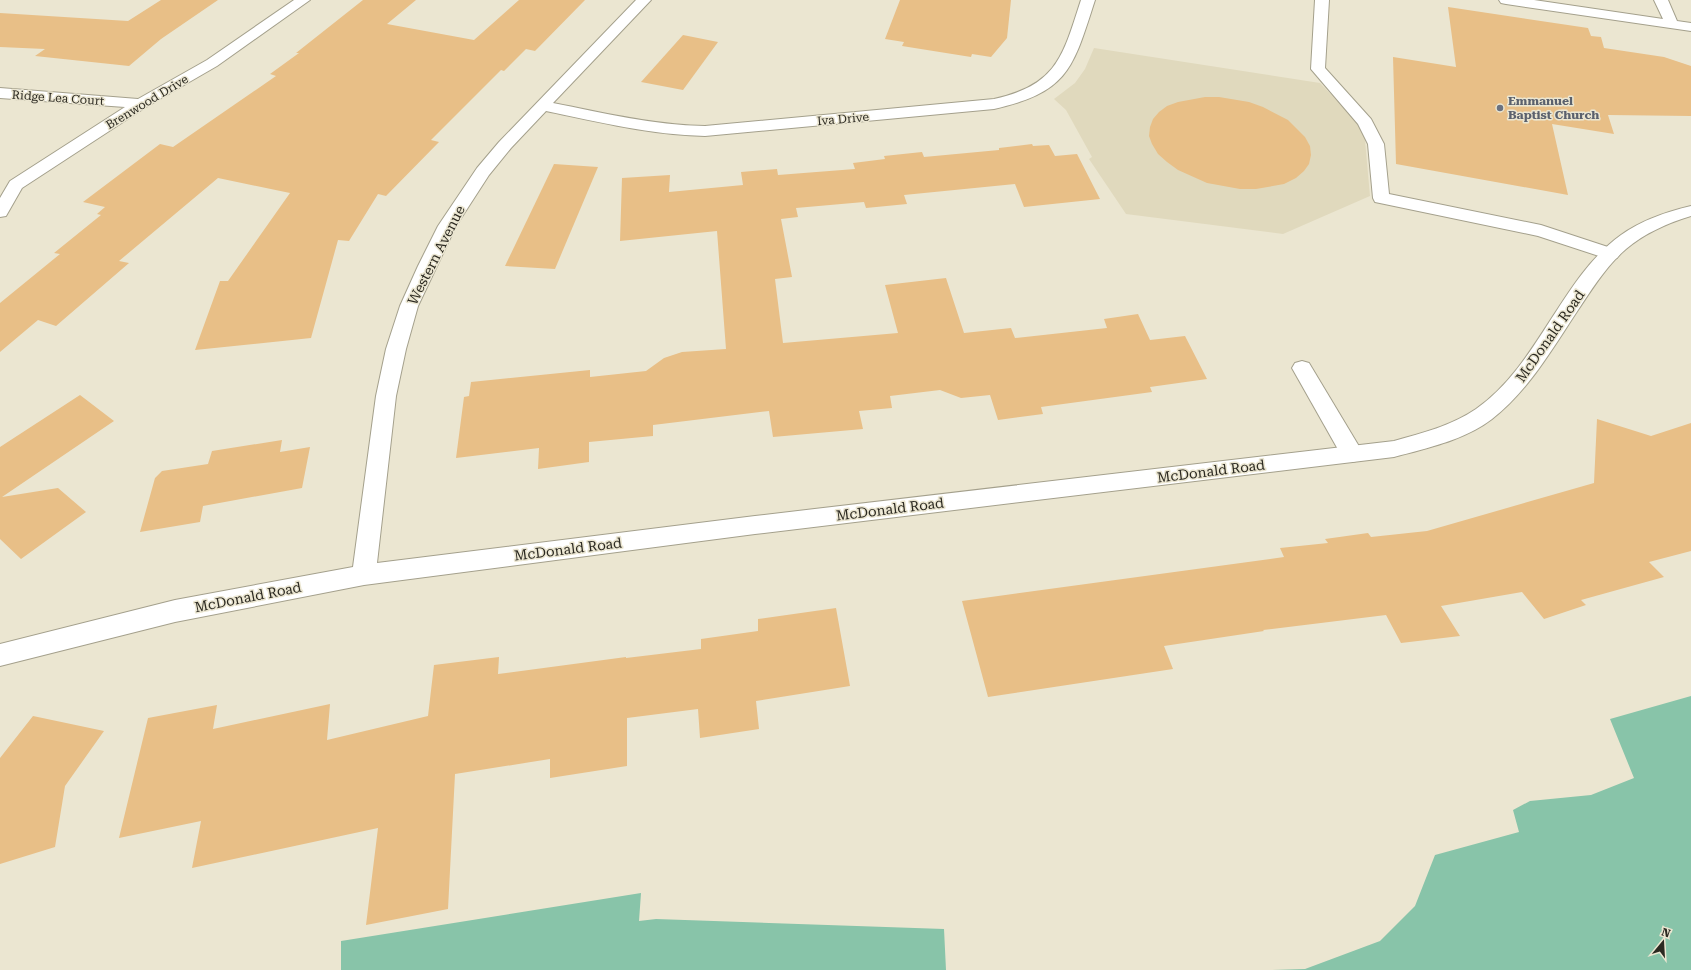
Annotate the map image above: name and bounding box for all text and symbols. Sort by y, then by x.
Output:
street label: Brenwood Drive [103,72,191,132]
street label: Ridge Lea Court [11,88,105,108]
place label: Emmanuel Baptist Church [1508,94,1599,122]
marker: Emmanuel Baptist Church [1495,103,1505,113]
street label: Iva Drive [816,110,870,128]
street label: Western Avenue [404,202,468,307]
street label: McDonald Road [1512,287,1588,385]
street label: McDonald Road [1156,456,1266,486]
street label: McDonald Road [835,494,945,524]
street label: McDonald Road [513,534,623,564]
street label: McDonald Road [193,579,303,615]
north arrow [1643,922,1683,962]
text: N [1660,925,1672,941]

